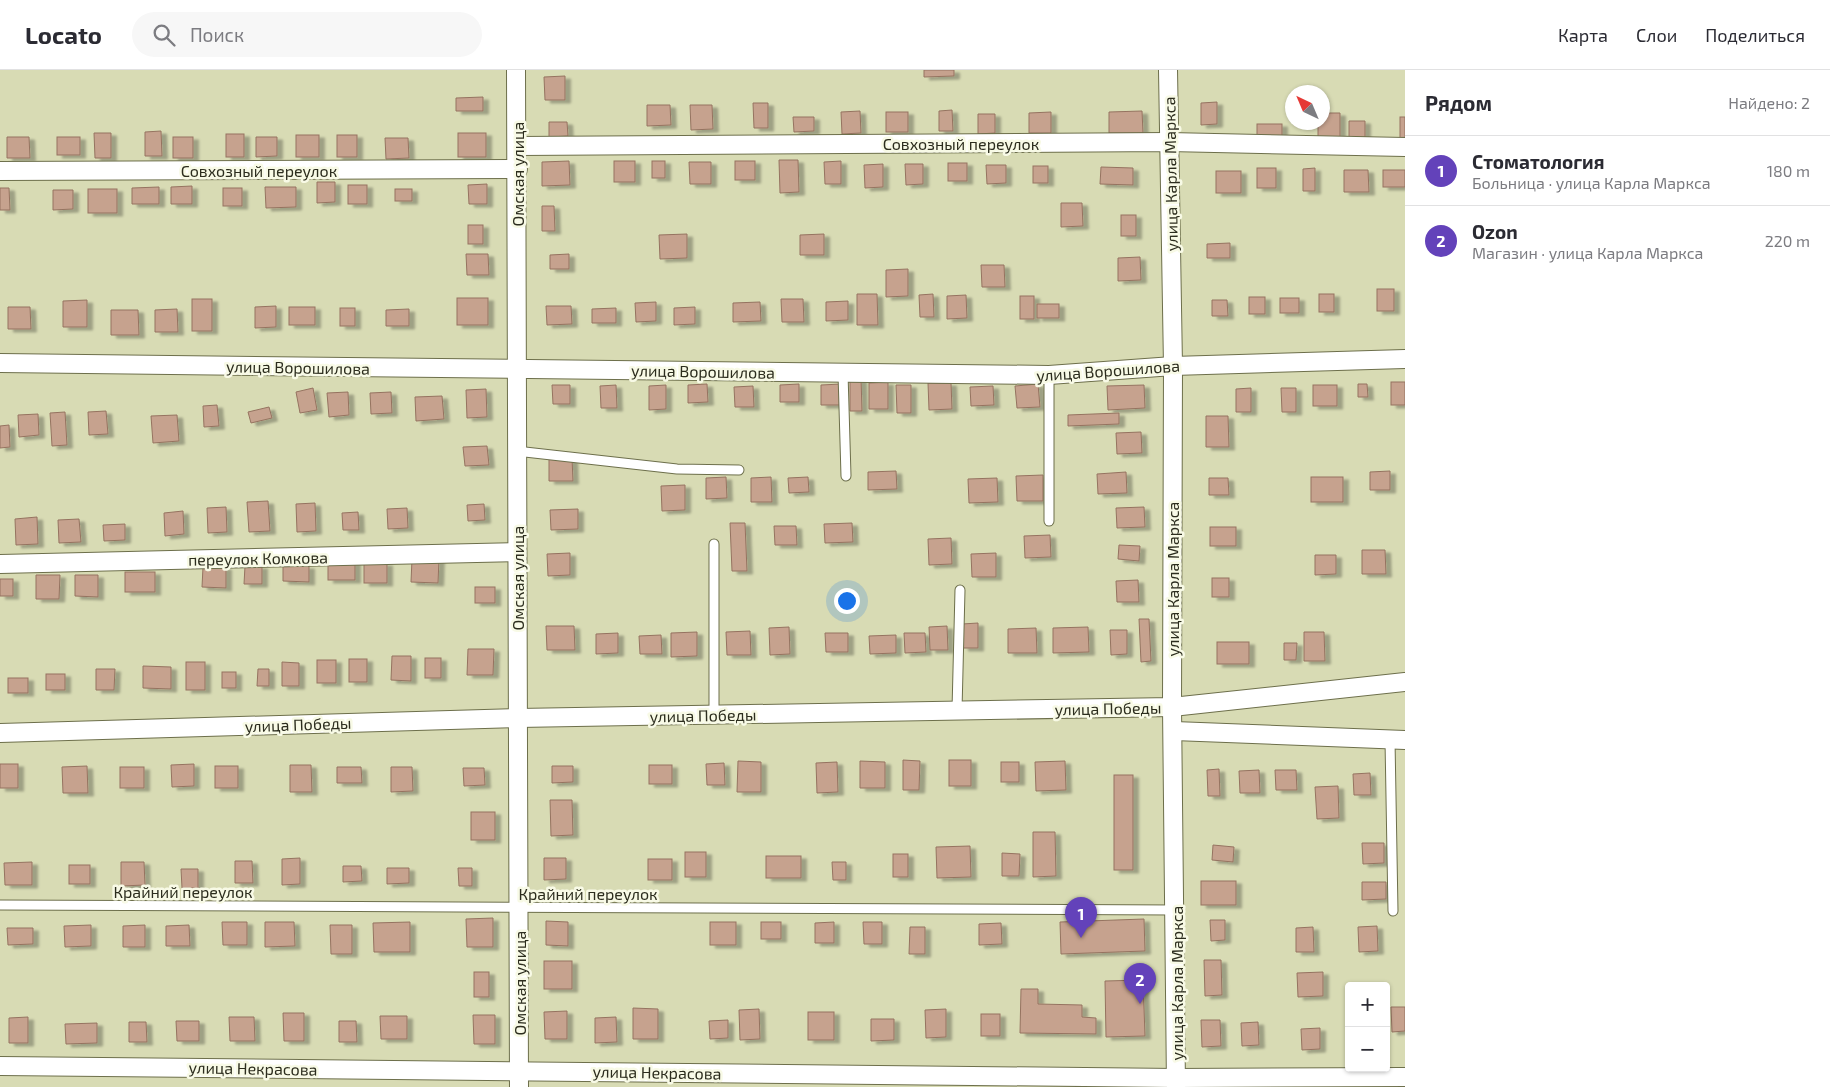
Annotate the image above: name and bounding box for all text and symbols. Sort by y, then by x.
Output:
search box [132,12,482,57]
text: Locato [25,20,102,49]
icon: search [150,21,178,49]
text: Поиск [190,23,244,46]
text: Карта [1558,24,1608,46]
text: Слои [1636,24,1677,46]
text: Поделиться [1705,24,1805,46]
north arrow [1285,85,1330,130]
text: Рядом [1425,90,1492,115]
text: Найдено: 2 [1728,93,1810,112]
street label: улица Карла Маркса [1159,96,1182,252]
street label: Омская улица [508,122,528,226]
street label: Совхозный переулок [883,134,1040,154]
text: Стоматология [1472,150,1604,173]
street label: Совхозный переулок [181,161,338,181]
text: 1 [1438,161,1444,180]
text: 180 m [1767,161,1810,180]
text: Больница · улица Карла Маркса [1472,173,1711,192]
text: Ozon [1472,220,1518,243]
text: 2 [1436,231,1446,250]
text: 220 m [1765,231,1810,250]
text: Магазин · улица Карла Маркса [1472,243,1703,262]
street label: улица Ворошилова [226,356,370,379]
street label: улица Ворошилова [1036,356,1181,385]
street label: улица Ворошилова [631,360,775,383]
street label: улица Карла Маркса [1163,502,1183,656]
street label: Омская улица [508,526,528,630]
street label: переулок Комкова [188,547,328,570]
your location [834,588,860,614]
street label: улица Победы [1054,698,1162,719]
street label: улица Победы [649,705,757,726]
street label: улица Победы [244,713,352,736]
street label: Крайний переулок [113,882,253,902]
street label: Крайний переулок [518,884,658,904]
pin: 1 [1065,897,1097,938]
street label: улица Карла Маркса [1167,906,1187,1060]
street label: Омская улица [510,931,530,1035]
pin: 2 [1124,963,1156,1004]
map controls [1345,982,1390,1072]
button: + [1345,982,1390,1027]
button: − [1345,1027,1390,1072]
street label: улица Некрасова [188,1057,318,1080]
street label: улица Некрасова [592,1061,722,1084]

